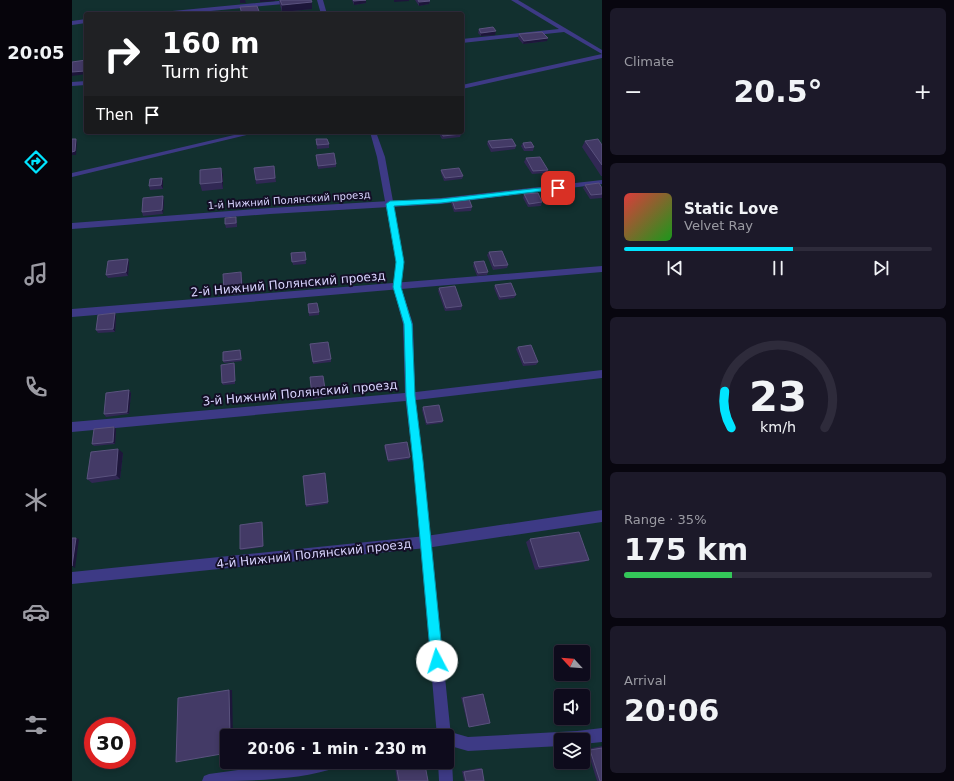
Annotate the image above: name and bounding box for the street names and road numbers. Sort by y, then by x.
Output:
street label: 1-й Нижний Полянский проезд [207,189,371,211]
street label: 2-й Нижний Полянский проезд [190,268,386,300]
street label: 3-й Нижний Полянский проезд [202,377,398,409]
street label: 4-й Нижний Полянский проезд [216,537,412,571]

